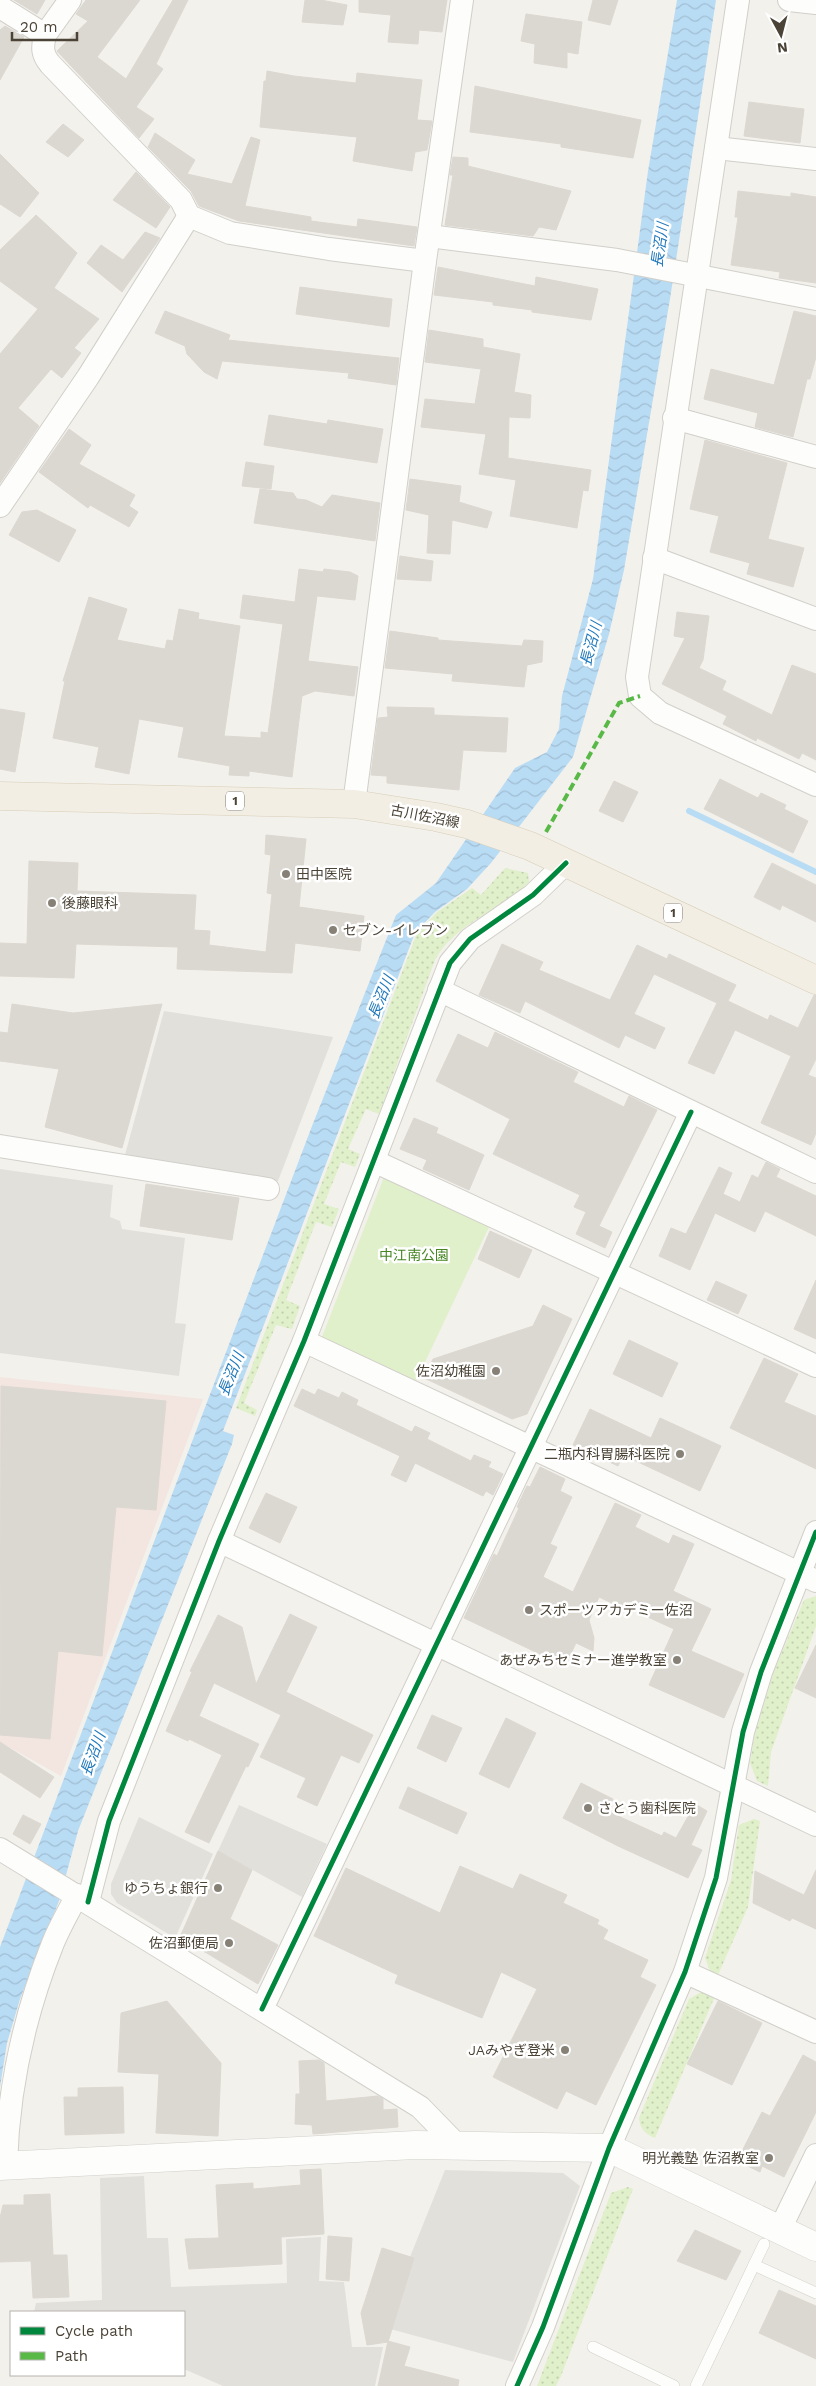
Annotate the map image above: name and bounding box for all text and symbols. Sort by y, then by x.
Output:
scale bar [12,10,78,42]
north arrow [756,10,806,60]
text: 20 m [20,18,58,36]
text: N [776,39,789,56]
water label: 長沼川 [648,219,672,269]
water label: 長沼川 [576,618,606,668]
road number: 1 [226,791,244,810]
street label: 古川佐沼線 [389,801,461,831]
place label: 田中医院 [296,866,352,882]
marker: 田中医院 [280,868,292,880]
place label: 後藤眼科 [62,895,118,911]
marker: 後藤眼科 [46,897,58,909]
road number: 1 [664,904,682,922]
place label: セブン-イレブン [343,922,448,938]
marker: セブン-イレブン [327,924,339,936]
water label: 長沼川 [364,971,399,1021]
park label: 中江南公園 [379,1247,449,1263]
water label: 長沼川 [214,1348,249,1398]
place label: 佐沼幼稚園 [416,1363,486,1379]
marker: 佐沼幼稚園 [490,1365,502,1377]
place label: 二瓶内科胃腸科医院 [544,1446,670,1462]
marker: 二瓶内科胃腸科医院 [674,1448,686,1460]
place label: スポーツアカデミー佐沼 [539,1602,693,1618]
marker: スポーツアカデミー佐沼 [523,1604,535,1616]
place label: あぜみちセミナー進学教室 [499,1652,667,1668]
marker: あぜみちセミナー進学教室 [671,1654,683,1666]
water label: 長沼川 [77,1728,110,1778]
place label: さとう歯科医院 [598,1800,696,1816]
marker: さとう歯科医院 [582,1802,594,1814]
place label: ゆうちょ銀行 [124,1880,208,1896]
marker: ゆうちょ銀行 [212,1882,224,1894]
place label: 佐沼郵便局 [149,1935,219,1951]
marker: 佐沼郵便局 [223,1937,235,1949]
place label: JAみやぎ登米 [468,2042,555,2058]
marker: JAみやぎ登米 [559,2044,571,2056]
place label: 明光義塾 佐沼教室 [642,2150,759,2166]
marker: 明光義塾 佐沼教室 [763,2152,775,2164]
legend [10,2311,185,2376]
text: Cycle path [55,2322,133,2340]
text: Path [55,2347,88,2365]

